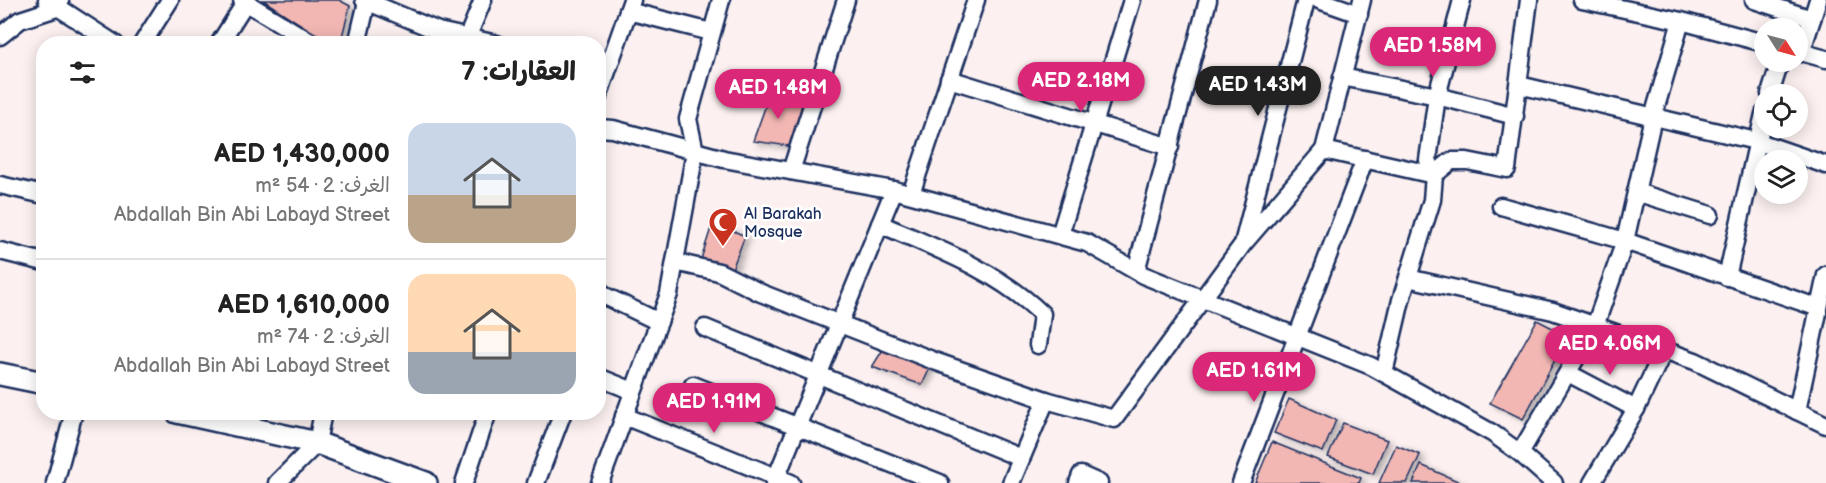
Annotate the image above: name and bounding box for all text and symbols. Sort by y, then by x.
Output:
north arrow [1754,18,1808,72]
map controls [1754,18,1808,204]
pin: AED 1.58M [1364,27,1502,78]
text: AED 1.58M [1384,34,1482,58]
icon: filters [66,56,99,89]
text: العقارات: 7 [461,57,576,88]
pin: AED 2.18M [1012,62,1150,113]
pin: AED 1.43M [1189,66,1327,117]
pin: AED 1.48M [709,69,847,120]
text: AED 2.18M [1032,69,1130,93]
text: AED 1.43M [1209,73,1307,97]
text: AED 1.48M [729,76,827,100]
button: locate [1754,84,1808,138]
text: AED 1,430,000 [214,139,390,170]
icon: home [456,147,528,219]
button: layers [1754,150,1808,204]
text: الغرف: 2 · 54 m² [255,174,390,198]
text: Abdallah Bin Abi Labayd Street [114,203,390,227]
place label: Al Barakah Mosque [744,205,822,242]
mosque icon: Al Barakah Mosque [707,206,739,248]
text: AED 1,610,000 [218,290,390,321]
icon: home [456,298,528,370]
text: الغرف: 2 · 74 m² [257,325,390,349]
pin: AED 4.06M [1541,325,1679,376]
text: AED 4.06M [1559,332,1661,356]
pin: AED 1.61M [1185,352,1323,403]
text: Abdallah Bin Abi Labayd Street [114,354,390,378]
text: AED 1.61M [1206,359,1302,383]
pin: AED 1.91M [645,383,783,434]
text: AED 1.91M [667,390,761,414]

